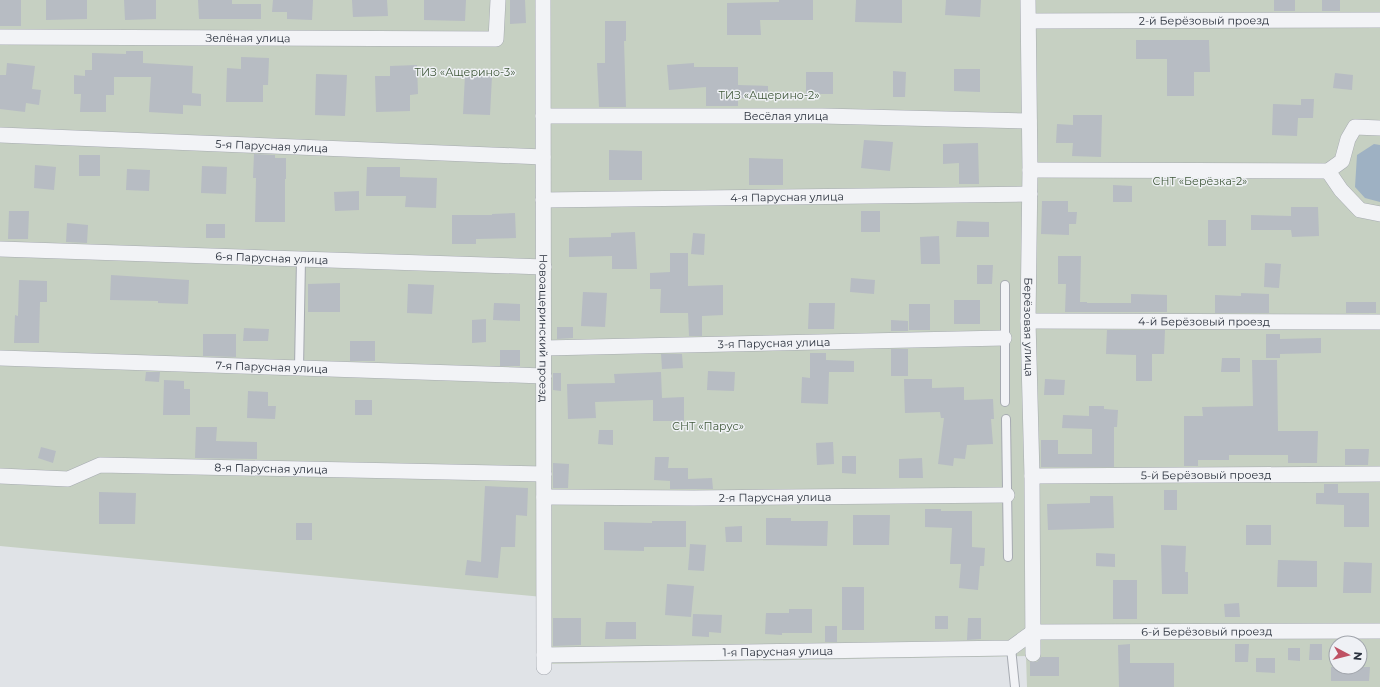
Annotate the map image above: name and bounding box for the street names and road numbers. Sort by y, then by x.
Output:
street label: 2-й Берёзовый проезд [1139,13,1269,28]
street label: Зелёная улица [205,31,291,45]
street label: Весёлая улица [743,109,829,123]
street label: 5-я Парусная улица [215,137,328,155]
street label: 4-я Парусная улица [730,189,844,205]
street label: 6-я Парусная улица [215,249,329,267]
street label: Новоащеринский проезд [536,254,551,402]
street label: Берёзовая улица [1021,277,1036,377]
street label: 4-й Берёзовый проезд [1138,314,1270,329]
street label: 3-я Парусная улица [717,335,830,351]
street label: 7-я Парусная улица [215,358,328,376]
street label: 8-я Парусная улица [214,460,328,477]
street label: 5-й Берёзовый проезд [1141,468,1271,482]
street label: 2-я Парусная улица [719,490,831,505]
street label: 6-й Берёзовый проезд [1141,624,1272,639]
street label: 1-я Парусная улица [723,644,833,659]

